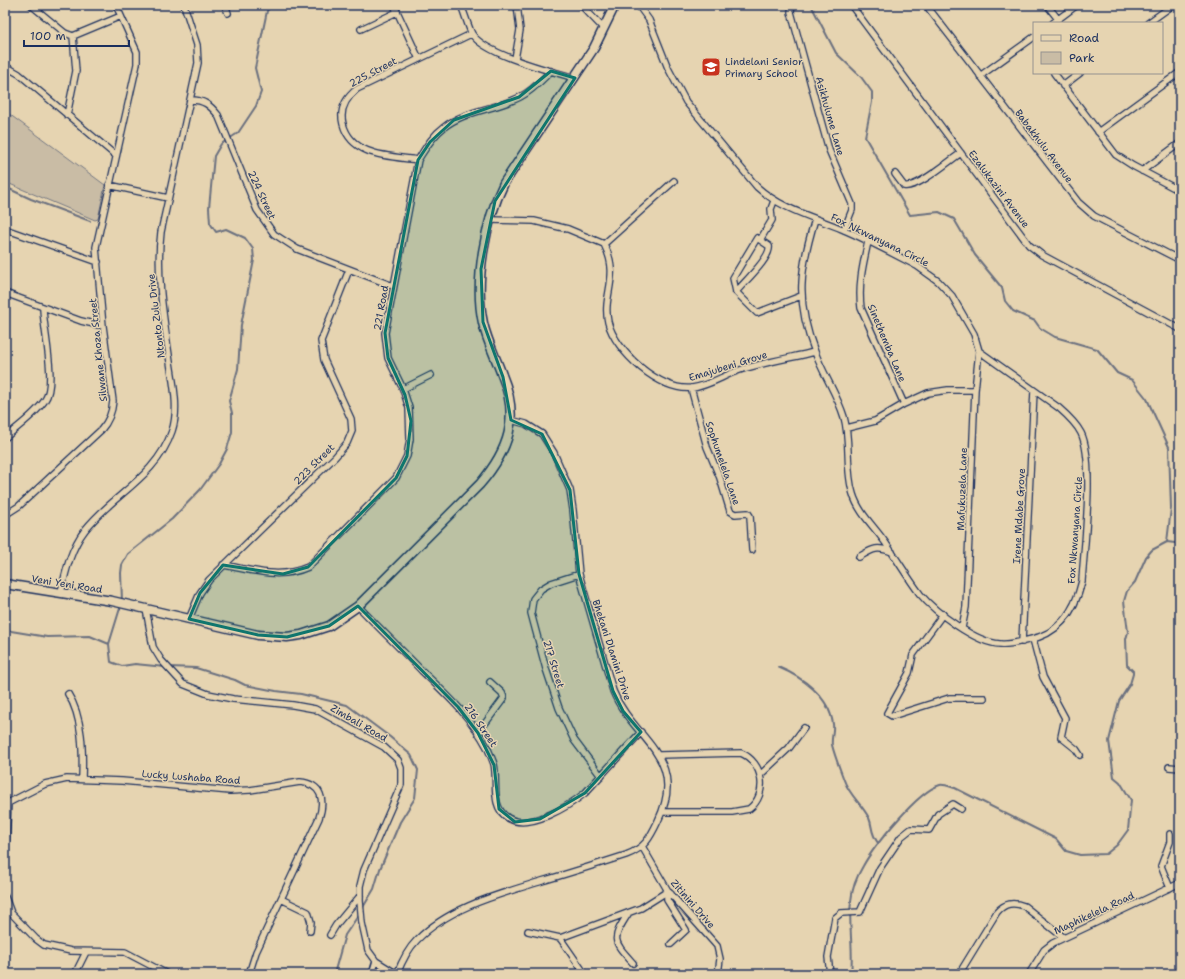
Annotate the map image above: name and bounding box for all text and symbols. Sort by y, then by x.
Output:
scale bar [24,22,129,48]
legend [1033,22,1163,74]
text: 100 m [30,28,66,44]
text: Road [1069,30,1100,46]
text: Park [1069,50,1095,66]
street label: 225 Street [347,54,399,90]
place label: Lindelani Senior Primary School [725,55,803,80]
school or university icon: Lindelani Senior Primary School [700,56,722,78]
street label: Asikhulume Lane [813,75,848,157]
street label: Babakhulu Avenue [1012,107,1076,186]
street label: Ezalukazini Avenue [966,148,1033,231]
street label: 224 Street [245,168,279,222]
street label: Fox Nkwanyana Circle [829,211,932,270]
street label: Ntonto Zulu Drive [144,273,168,359]
street label: 221 Road [371,284,391,332]
street label: Silwane Khoza Street [86,298,110,402]
street label: Sinethemba Lane [865,302,909,384]
street label: Emajubeni Grove [687,348,769,384]
street label: Sophumelela Lane [703,420,743,507]
street label: 223 Street [291,441,337,487]
street label: Mafukuzela Lane [954,447,970,531]
street label: Irene Mdabe Grove [1010,468,1028,564]
street label: Fox Nkwanyana Circle [1065,475,1085,584]
street label: Veni Yeni Road [31,572,104,596]
street label: Bhekani Dlamini Drive [590,598,635,703]
street label: 217 Street [540,638,568,690]
street label: Zimbali Road [328,701,390,745]
street label: 216 Street [462,701,500,749]
street label: Lucky Lushaba Road [141,767,241,787]
street label: Zitinini Drive [668,877,718,932]
street label: Maphikelela Road [1052,888,1137,937]

